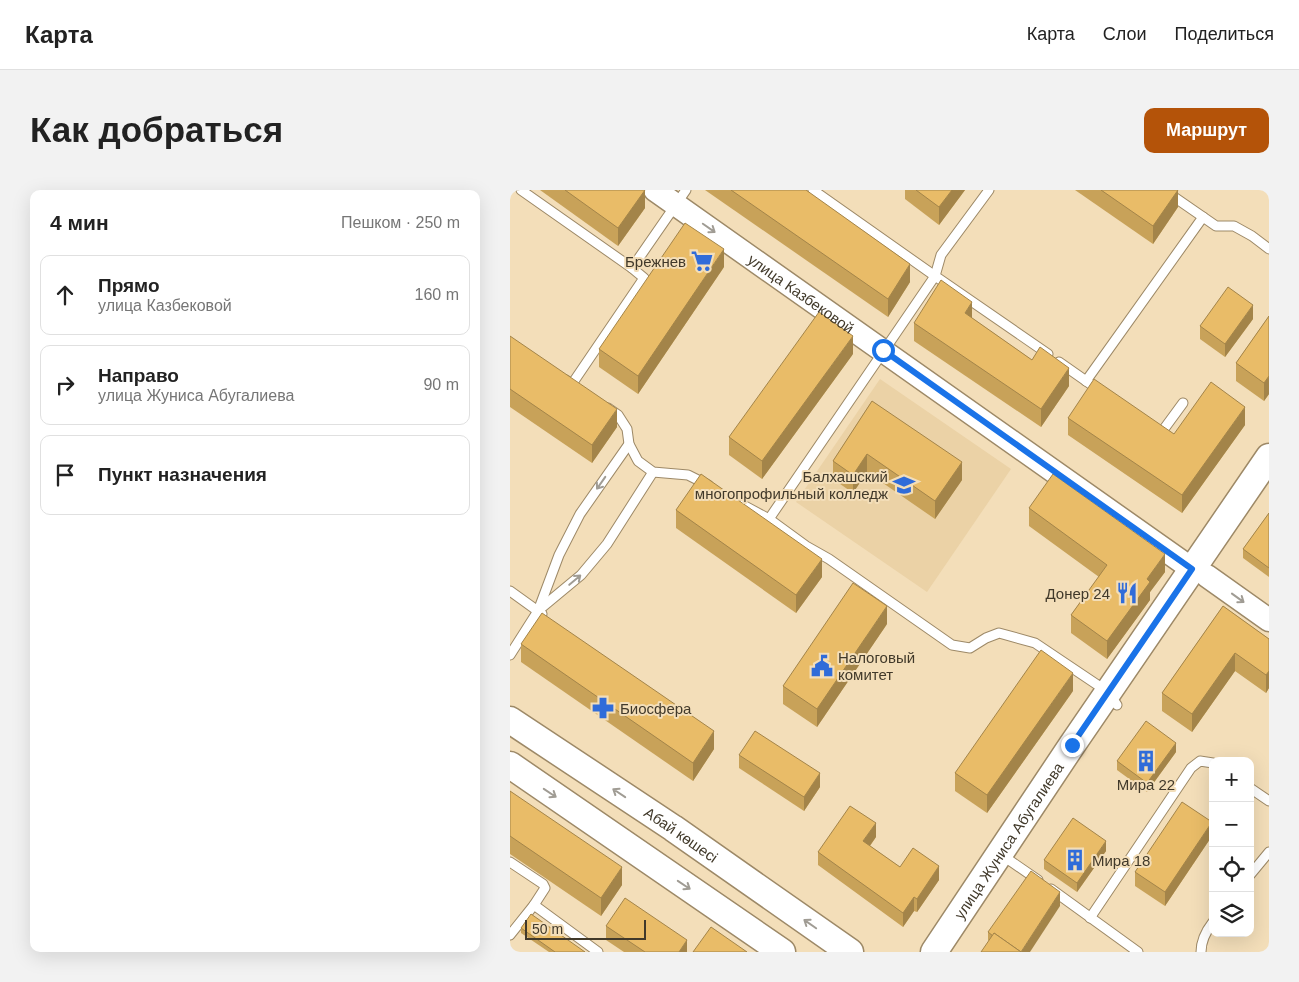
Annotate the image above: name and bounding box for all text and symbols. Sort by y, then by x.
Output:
text: Карта [25,21,93,48]
text: Карта [1027,24,1075,44]
text: Слои [1103,24,1147,44]
text: Поделиться [1175,24,1274,44]
button: Маршрут [1144,108,1269,153]
text: Как добраться [30,110,283,149]
text: 4 мин [50,211,109,234]
text: Пешком · 250 m [341,214,460,231]
one-way arrow [702,223,716,233]
supermarket icon: Брежнев [689,248,715,274]
street label: улица Казбековой [745,250,857,336]
place label: Брежнев [625,253,686,270]
text: Прямо [98,275,160,296]
icon: ahead [51,281,79,309]
text: 160 m [415,286,459,303]
text: улица Казбековой [98,297,232,314]
route start [872,339,895,362]
text: Направо [98,365,179,386]
icon: right [51,371,79,399]
text: 90 m [423,376,459,393]
text: улица Жуниса Абугалиева [98,387,294,404]
icon: arrive [51,461,79,489]
text: Пункт назначения [98,464,267,485]
place label: Балхашский многопрофильный колледж [695,468,888,502]
school or university icon: Балхашский многопрофильный колледж [891,472,917,498]
one-way arrow [596,476,606,490]
one-way arrow [569,574,582,585]
restaurant icon: Донер 24 [1114,580,1140,606]
place label: Донер 24 [1046,585,1110,602]
one-way arrow [1231,593,1245,603]
place label: Налоговый комитет [838,649,915,683]
public building icon: Налоговый комитет [809,653,835,679]
pharmacy icon: Биосфера [590,695,616,721]
place label: Биосфера [620,700,692,717]
route end [1061,734,1084,757]
building icon: Мира 22 [1133,748,1159,774]
map controls [1209,757,1254,937]
button: + [1209,757,1254,802]
street label: улица Жуниса Абугалиева [950,759,1067,922]
place label: Мира 22 [1117,776,1175,793]
one-way arrow [612,787,626,797]
one-way arrow [543,788,557,798]
button: − [1209,802,1254,847]
street label: Абай көшесі [641,803,721,865]
building icon: Мира 18 [1062,847,1088,873]
button: locate [1209,847,1254,892]
place label: Мира 18 [1092,852,1150,869]
one-way arrow [677,880,691,890]
button: layers [1209,892,1254,937]
scale bar [525,917,646,940]
one-way arrow [804,919,818,929]
text: 50 m [532,921,563,937]

